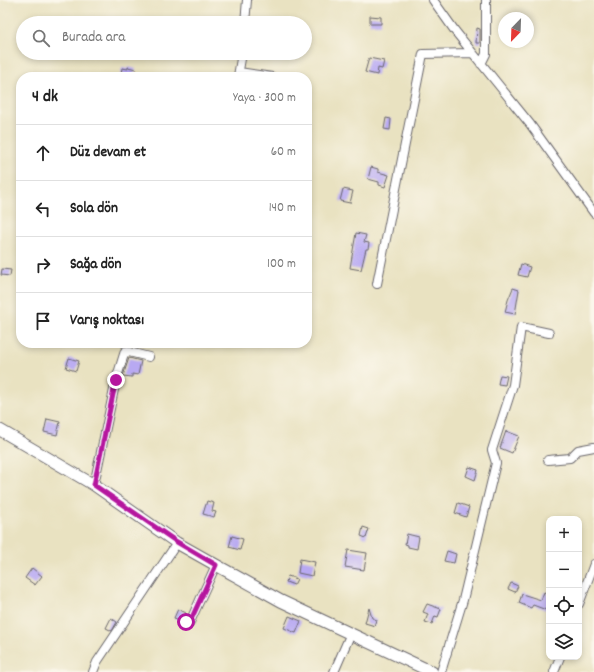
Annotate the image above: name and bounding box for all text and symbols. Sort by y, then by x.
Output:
north arrow [498,12,534,48]
search box [16,16,312,60]
icon: search [30,27,52,49]
text: Burada ara [62,27,125,49]
text: 4 dk [32,86,58,110]
text: Yaya · 300 m [233,89,296,108]
icon: ahead [32,142,54,164]
text: Düz devam et [70,142,146,164]
text: 60 m [271,143,296,162]
icon: left [32,198,54,220]
text: Sola dön [70,198,118,220]
text: 140 m [269,199,296,218]
icon: right [32,254,54,276]
text: Sağa dön [70,254,121,276]
text: 100 m [267,255,296,274]
icon: arrive [32,310,54,332]
text: Varış noktası [70,310,144,332]
route end [107,371,125,389]
map controls [546,516,582,660]
button: + [546,516,582,552]
button: − [546,552,582,588]
button: locate [546,588,582,624]
route start [177,613,195,631]
button: layers [546,624,582,660]

